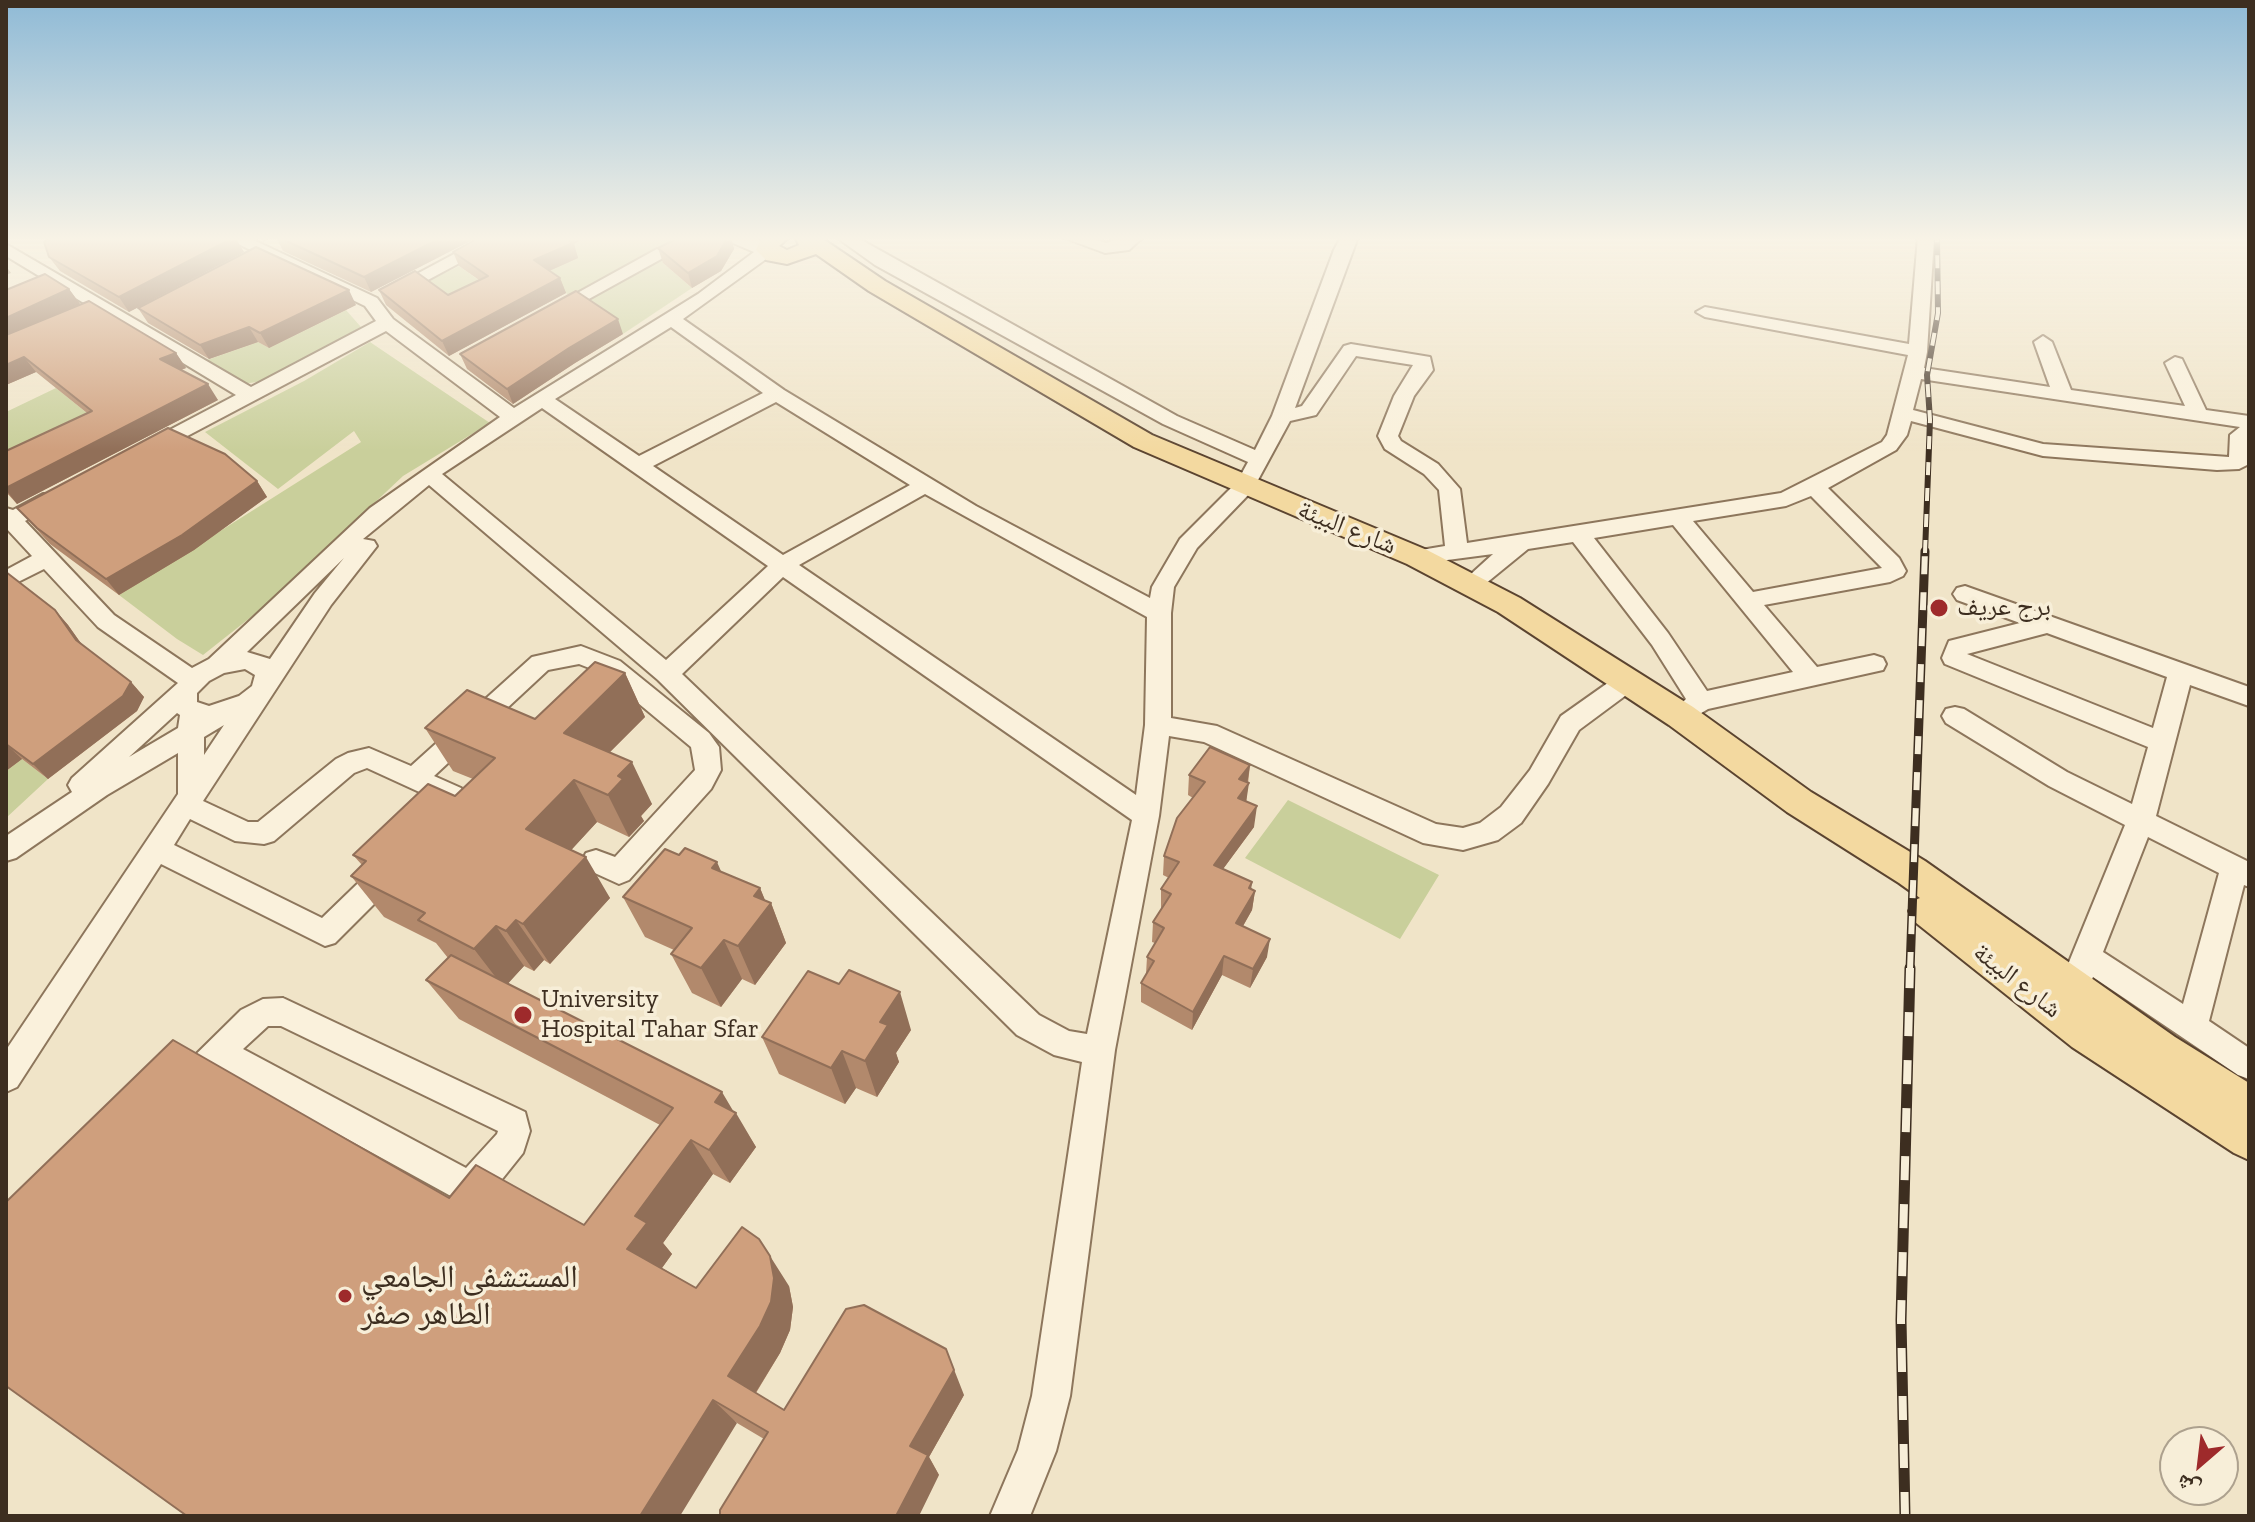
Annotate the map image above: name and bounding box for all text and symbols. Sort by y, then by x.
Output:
street label: شارع البيئة [1293,494,1401,562]
place label: برج عريف [1957,592,2051,624]
marker: برج عريف [1928,597,1950,619]
street label: شارع البيئة [1967,937,2067,1025]
place label: University Hospital Tahar Sfar [541,984,759,1046]
marker: University Hospital Tahar Sfar [512,1004,534,1026]
place label: المستشفى الجامعي الطاهر صفر [361,1259,578,1334]
marker: المستشفى الجامعي الطاهر صفر [336,1287,354,1305]
north arrow [2159,1426,2239,1506]
text: ش [2172,1468,2205,1503]

